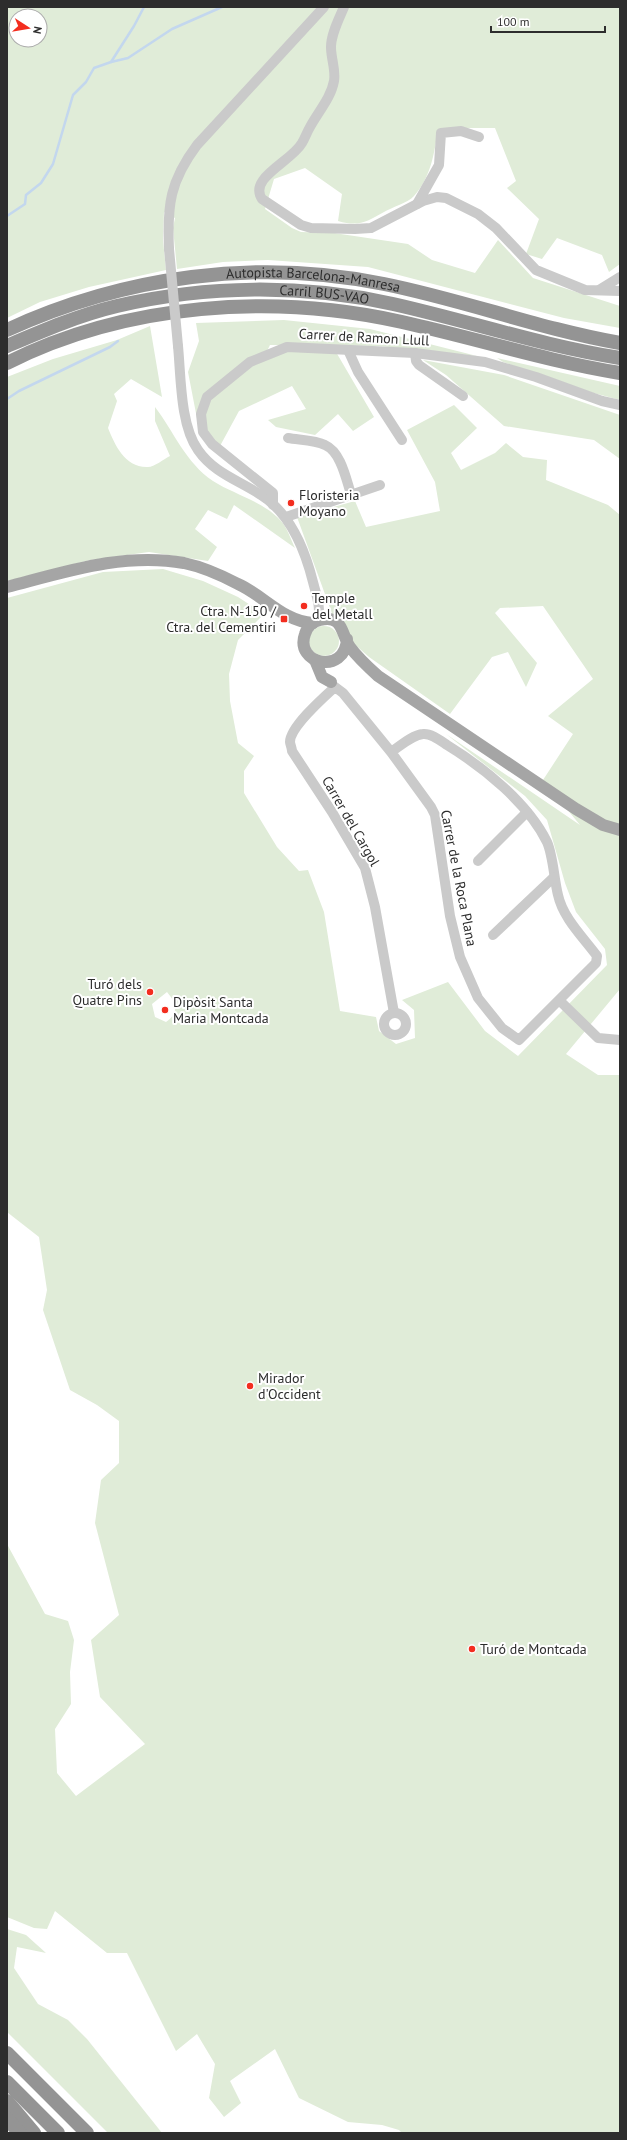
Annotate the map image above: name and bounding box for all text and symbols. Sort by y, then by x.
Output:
north arrow [8,8,48,48]
scale bar [491,8,605,34]
text: 100 m [497,14,530,29]
text: N [30,25,45,35]
street label: Autopista Barcelona-Manresa [225,263,402,296]
street label: Carril BUS-VAO [279,281,371,308]
street label: Carrer de Ramon Llull [298,325,430,349]
place label: Floristeria Moyano [299,486,359,520]
marker: Floristeria Moyano [286,498,296,508]
place label: Temple del Metall [312,589,373,623]
marker: Temple del Metall [299,601,309,611]
place label: Ctra. N-150 / Ctra. del Cementiri [166,602,277,636]
marker: Ctra. N-150 / Ctra. del Cementiri [279,614,289,624]
street label: Carrer del Cargol [318,773,384,869]
street label: Carrer de la Roca Plana [437,808,481,948]
place label: Turó dels Quatre Pins [72,975,142,1009]
marker: Turó dels Quatre Pins [145,987,155,997]
place label: Dipòsit Santa Maria Montcada [173,993,269,1027]
marker: Dipòsit Santa Maria Montcada [160,1005,170,1015]
place label: Mirador d'Occident [258,1369,321,1403]
marker: Mirador d'Occident [245,1381,255,1391]
place label: Turó de Montcada [480,1640,587,1658]
marker: Turó de Montcada [467,1644,477,1654]

